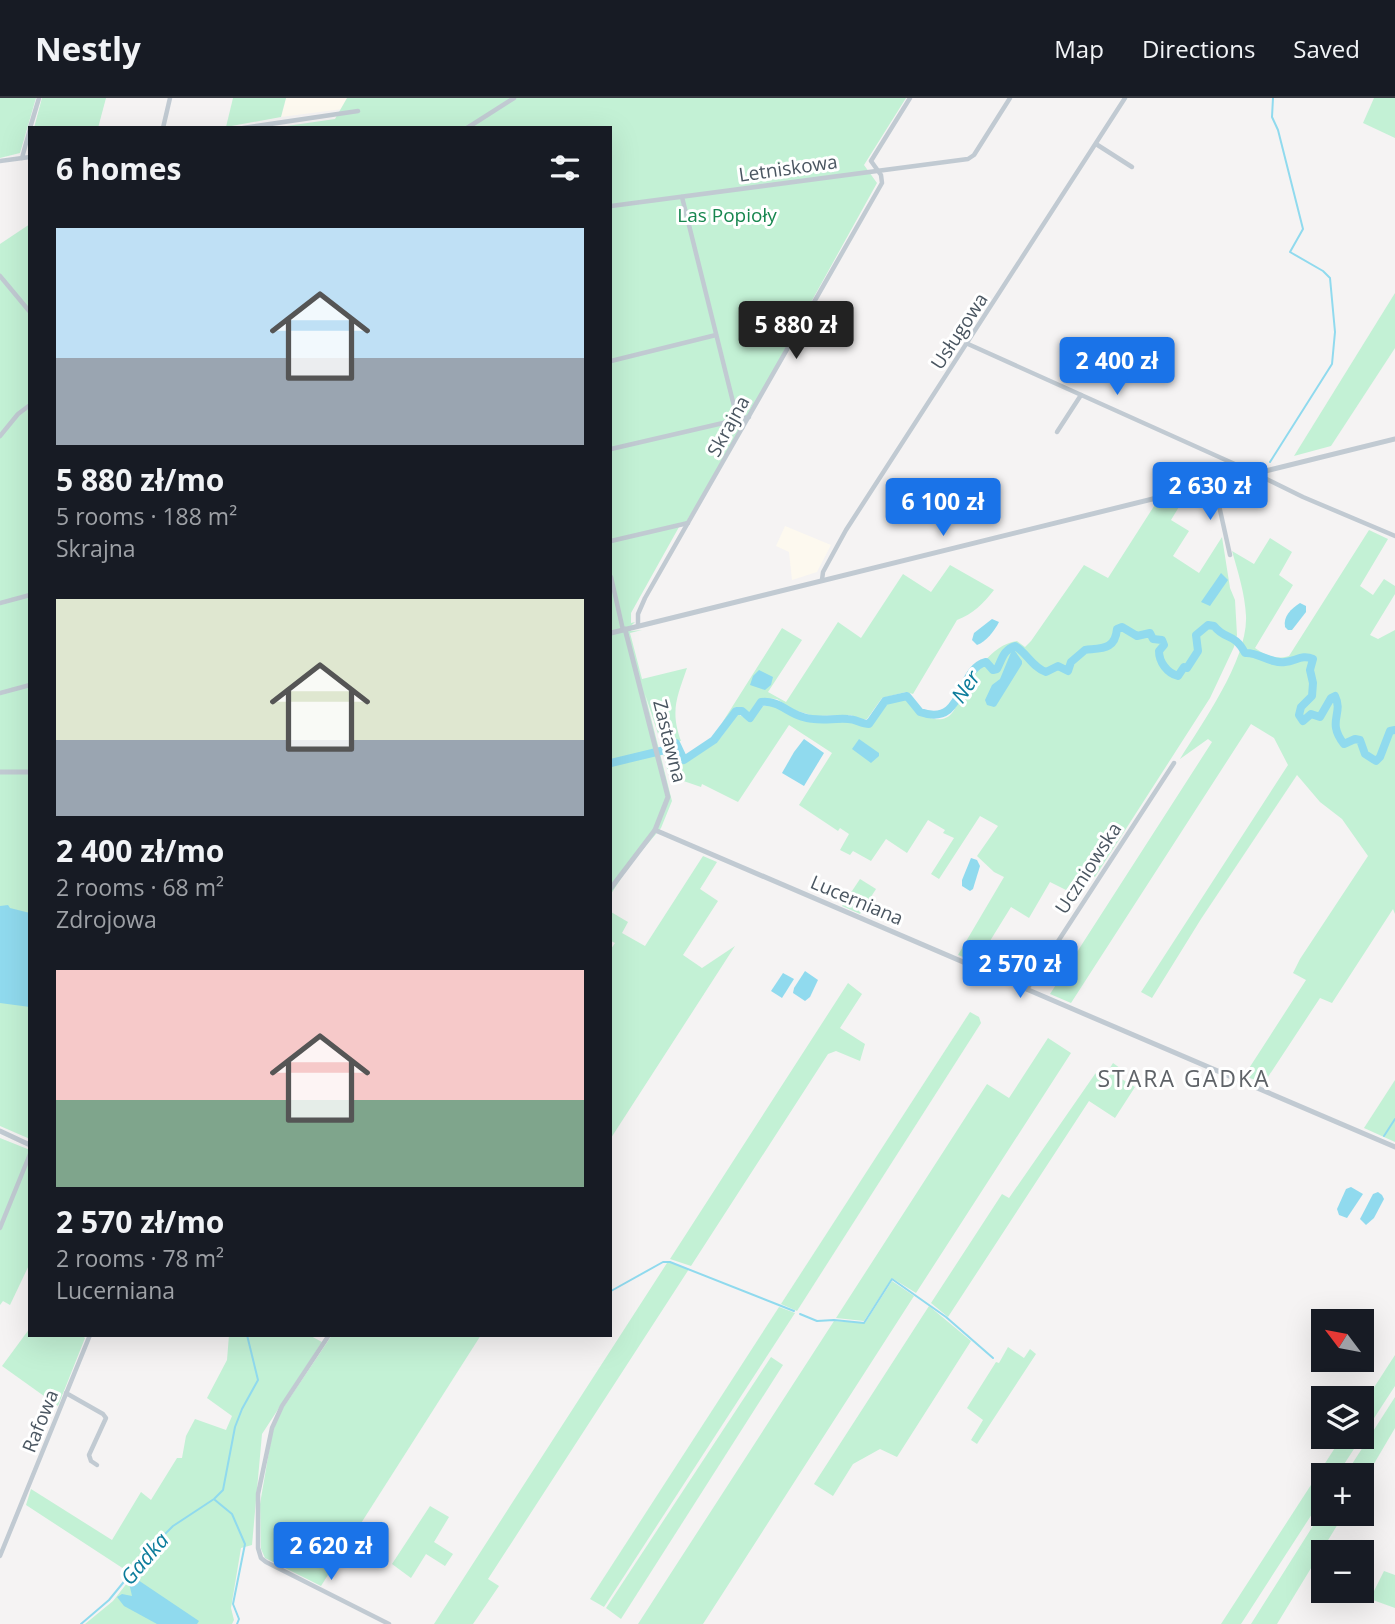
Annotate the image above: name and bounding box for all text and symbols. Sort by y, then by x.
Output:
text: Nestly [35,26,141,71]
text: Map [1054,32,1104,65]
text: Directions [1142,32,1255,65]
text: Saved [1293,32,1360,65]
text: 6 homes [56,148,181,189]
street label: Letniskowa [737,148,839,188]
icon: filters [546,149,584,187]
park label: Las Popioły [677,202,777,228]
icon: home [257,273,383,399]
street label: Usługowa [925,288,993,374]
pin: 5 880 zł [724,302,868,361]
text: 5 880 zł [755,308,837,340]
pin: 2 400 zł [1045,338,1189,397]
text: 2 400 zł [1076,344,1158,376]
street label: Skrajna [701,391,755,461]
text: 5 880 zł/mo [56,459,224,500]
pin: 2 630 zł [1138,462,1282,522]
text: 2 630 zł [1169,469,1251,501]
pin: 6 100 zł [871,478,1015,538]
text: 6 100 zł [902,485,984,517]
text: 5 rooms · 188 m² [56,500,237,532]
text: Skrajna [56,532,136,564]
icon: home [257,644,383,770]
water label: Ner [944,664,987,708]
street label: Zastawna [647,697,693,785]
street label: Uczniowska [1049,817,1127,919]
text: 2 400 zł/mo [56,830,224,871]
street label: Lucerniana [807,869,907,931]
text: 2 rooms · 68 m² [56,871,224,903]
text: Zdrojowa [56,903,157,935]
pin: 2 570 zł [948,940,1092,1000]
text: 2 570 zł [979,947,1061,979]
icon: home [257,1015,383,1141]
district label: STARA GADKA [1097,1062,1271,1094]
text: 2 570 zł/mo [56,1201,224,1242]
text: 2 rooms · 78 m² [56,1242,224,1274]
text: Lucerniana [56,1274,175,1306]
north arrow [1311,1309,1374,1372]
map controls [1311,1309,1374,1603]
street label: Rafowa [16,1386,64,1456]
button: layers [1311,1386,1374,1449]
button: + [1311,1463,1374,1526]
pin: 2 620 zł [259,1522,403,1582]
water label: Gadka [114,1526,175,1590]
text: 2 620 zł [290,1529,372,1561]
button: − [1311,1540,1374,1603]

